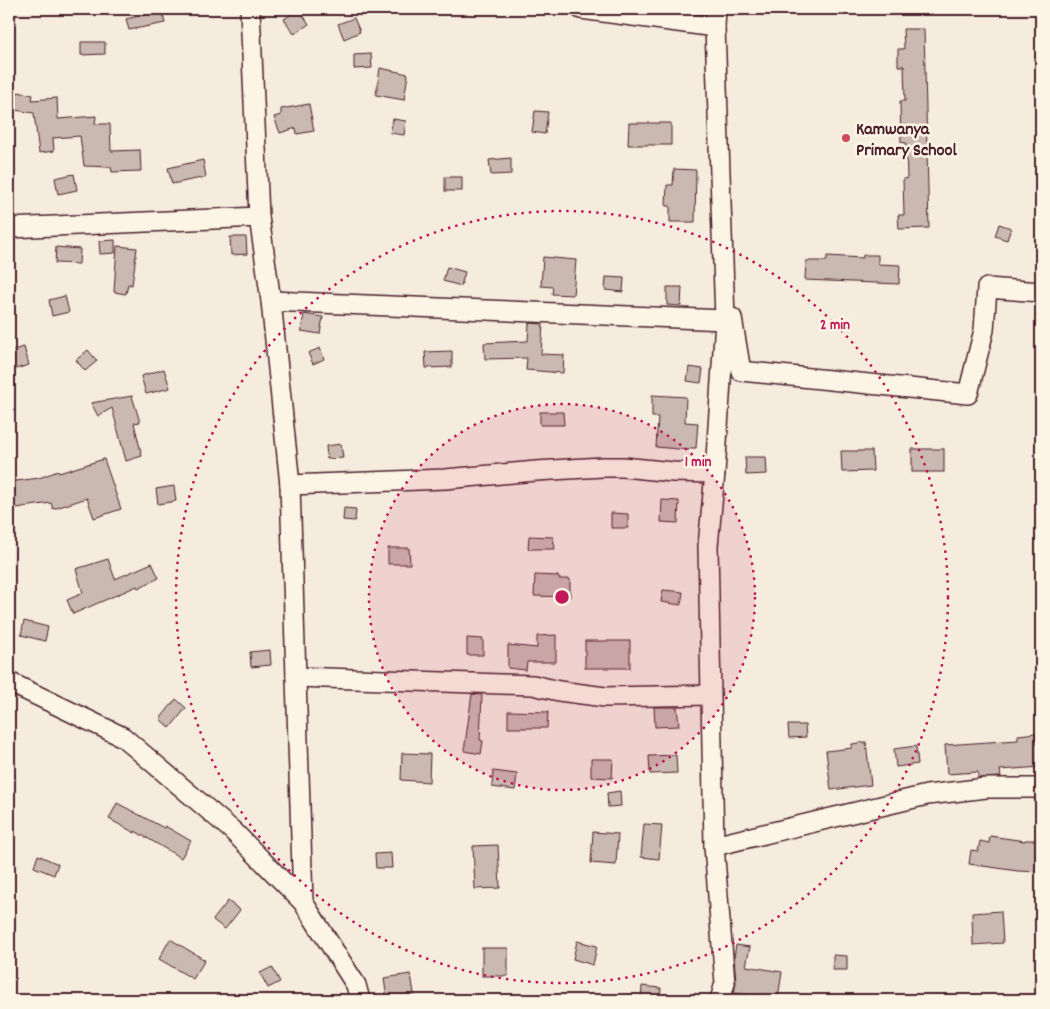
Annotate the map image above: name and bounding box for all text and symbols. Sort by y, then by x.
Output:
place label: Kamwanya Primary School [856,118,957,164]
marker: Kamwanya Primary School [840,132,852,144]
text: 2 min [820,315,850,337]
text: 1 min [685,452,711,474]
centre of rings [553,588,571,606]

